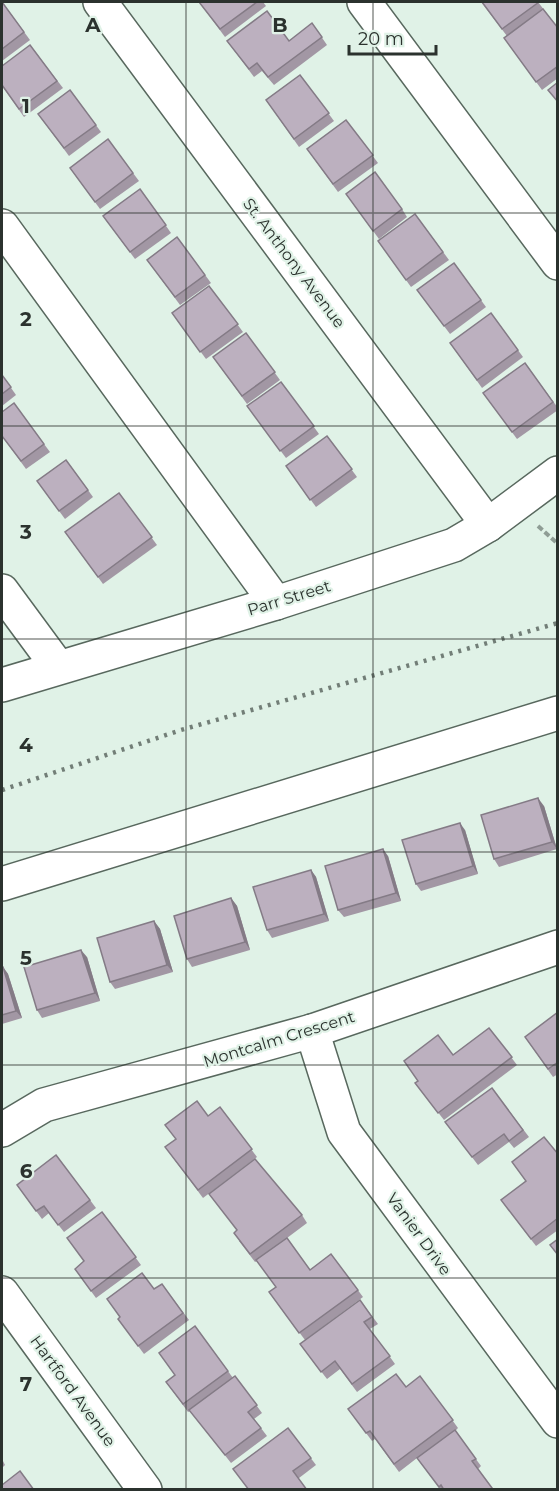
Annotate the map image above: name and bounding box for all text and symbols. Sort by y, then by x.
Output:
text: A [84,13,101,37]
text: B [272,13,288,37]
scale bar [349,18,436,56]
text: 20 m [358,28,404,50]
text: 1 [22,94,30,118]
street label: St. Anthony Avenue [239,194,349,332]
text: 2 [20,307,32,331]
text: 3 [19,520,32,544]
street label: Parr Street [245,576,333,620]
text: 4 [19,733,33,757]
text: 5 [20,946,32,970]
street label: Montcalm Crescent [201,1007,357,1071]
text: 6 [20,1159,33,1183]
street label: Vanier Drive [383,1189,455,1279]
street label: Hartford Avenue [26,1332,120,1450]
text: 7 [20,1372,32,1396]

